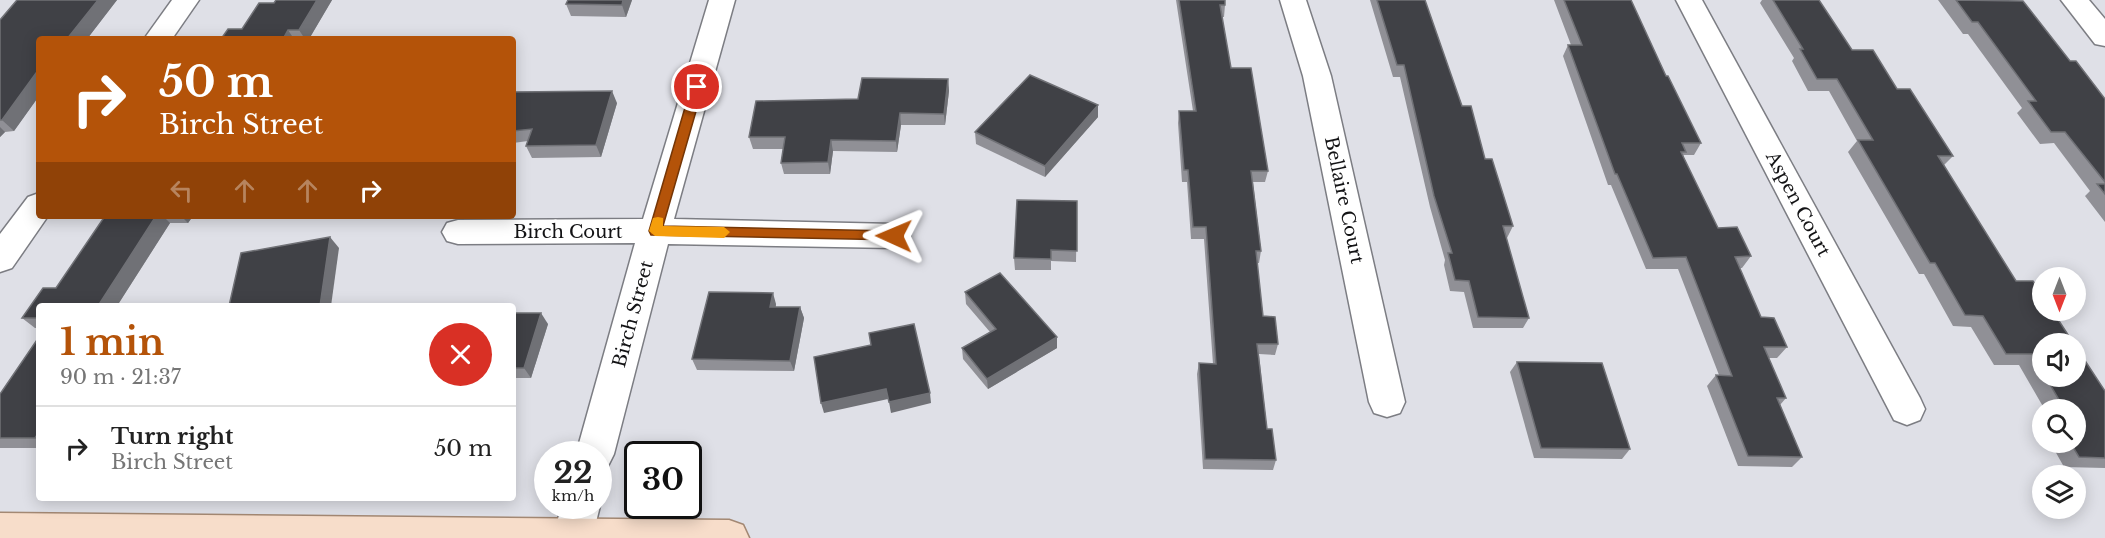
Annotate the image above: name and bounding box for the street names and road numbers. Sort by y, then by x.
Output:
street label: Bellaire Court [1320,134,1368,266]
street label: Aspen Court [1761,147,1835,260]
street label: Birch Court [513,221,623,243]
street label: Birch Street [608,258,658,370]

